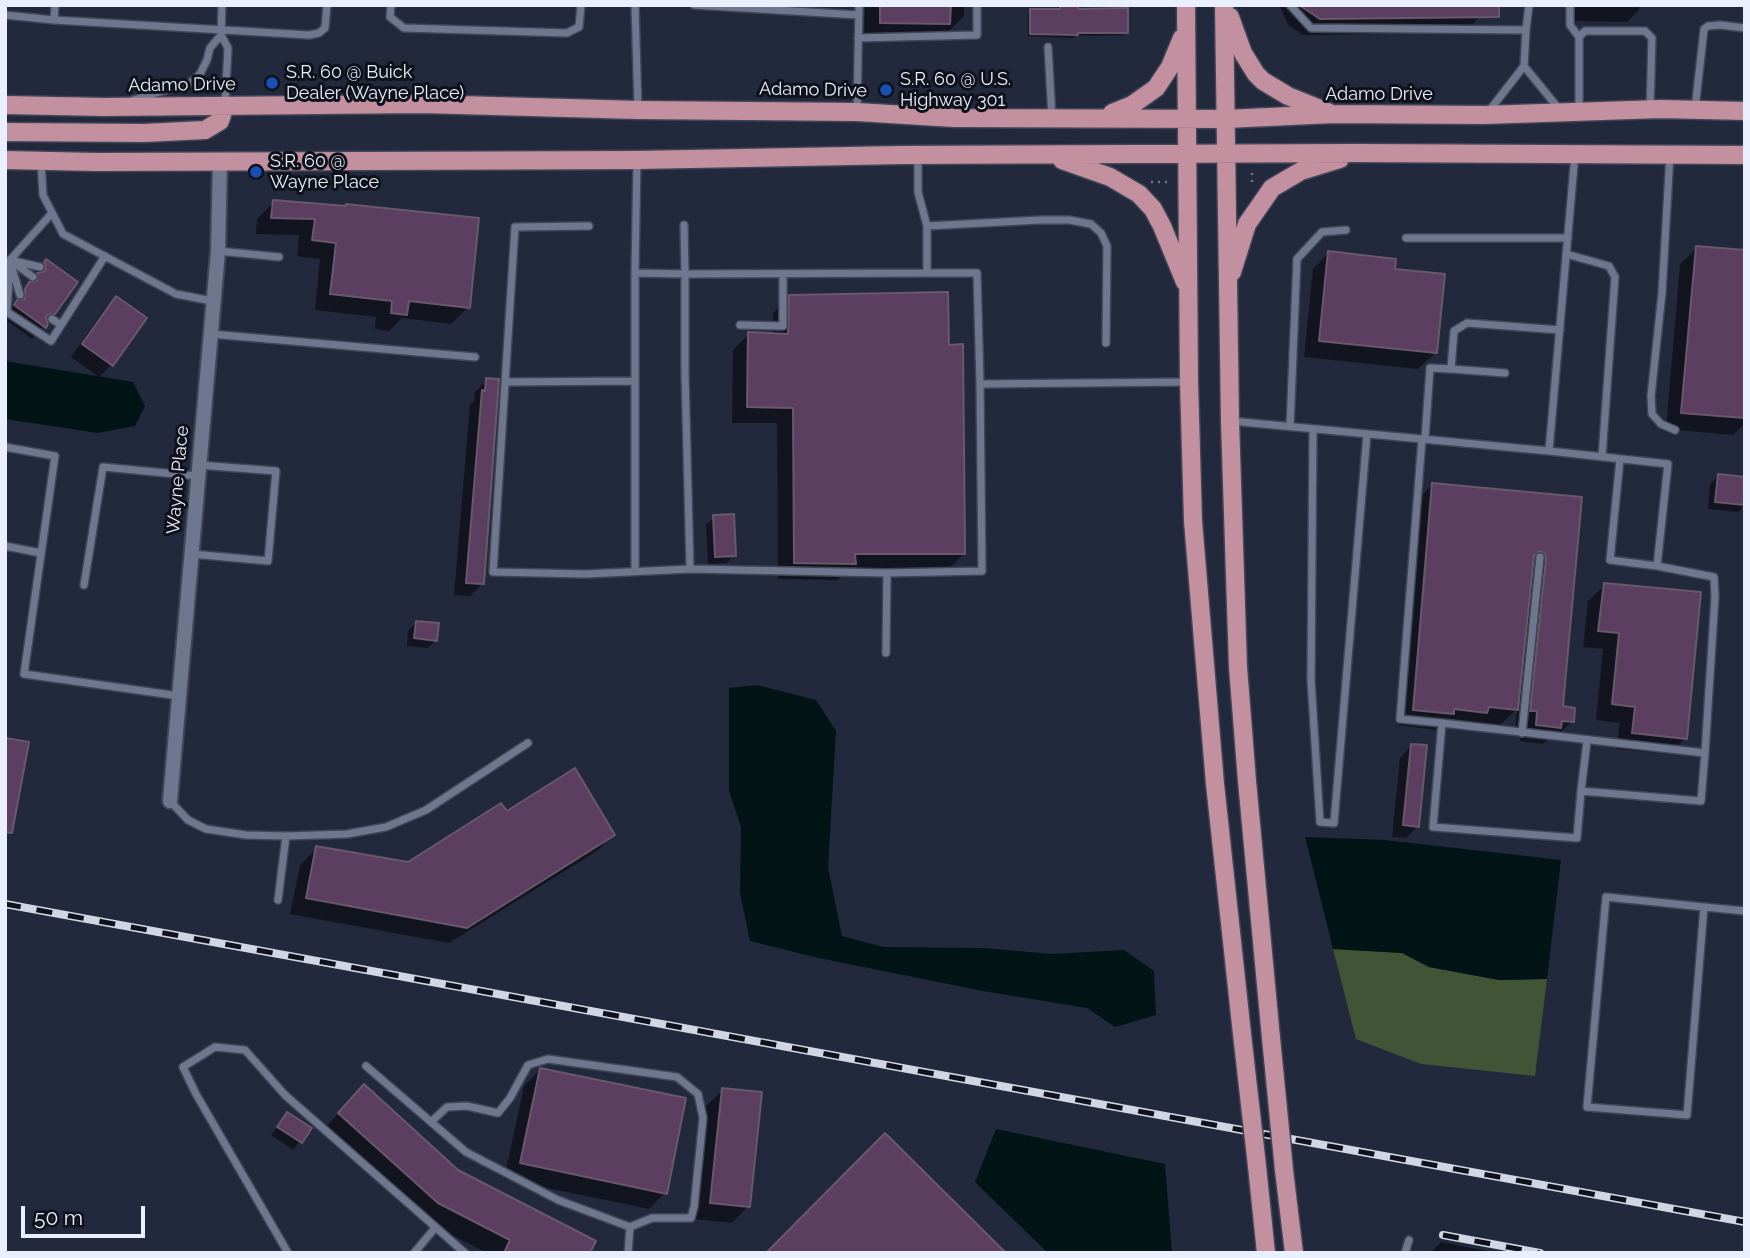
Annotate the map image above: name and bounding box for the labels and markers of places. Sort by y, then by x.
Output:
place label: S.R. 60 @ Buick Dealer (Wayne Place) [286,62,464,104]
place label: S.R. 60 @ U.S. Highway 301 [900,69,1011,112]
marker: S.R. 60 @ Buick Dealer (Wayne Place) [264,75,280,91]
marker: S.R. 60 @ U.S. Highway 301 [878,82,894,98]
place label: S.R. 60 @ Wayne Place [270,151,379,194]
marker: S.R. 60 @ Wayne Place [248,164,264,180]

